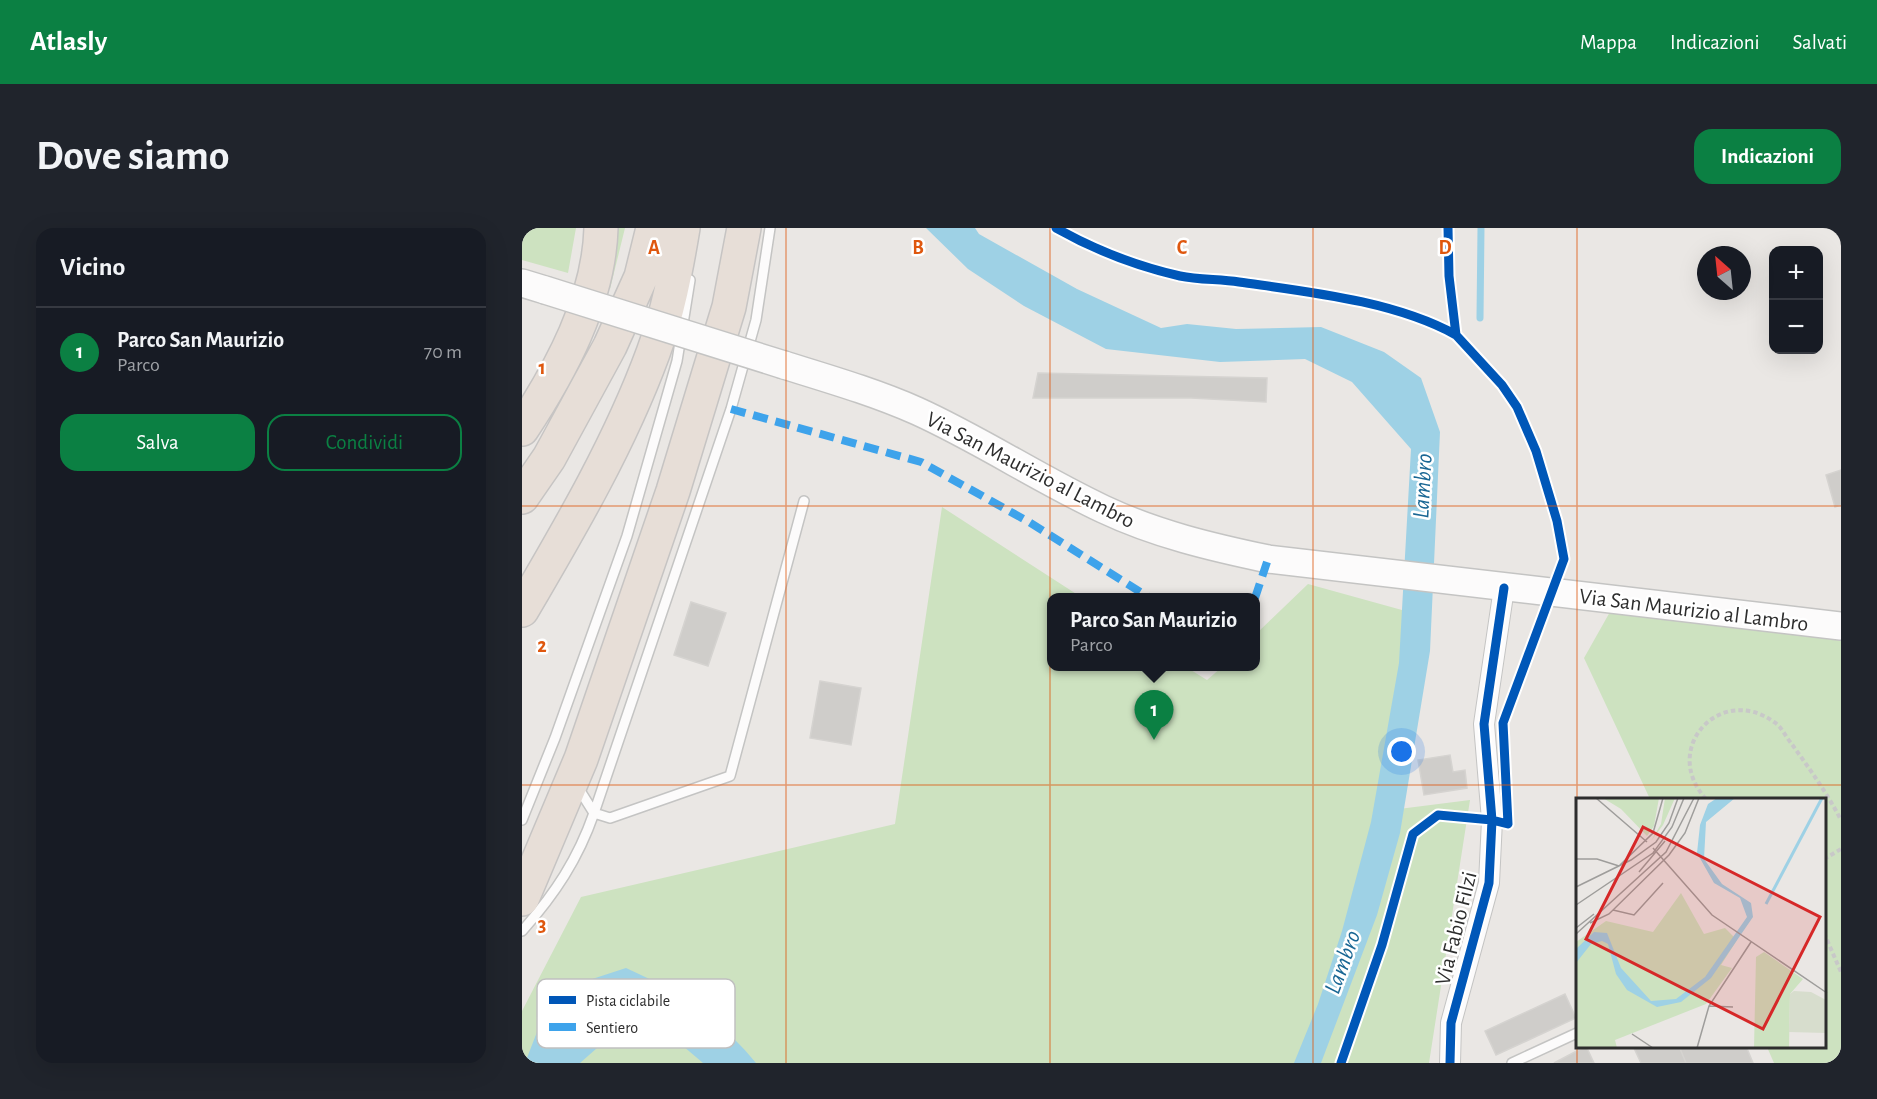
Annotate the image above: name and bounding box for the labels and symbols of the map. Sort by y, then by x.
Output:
text: A [648,238,660,258]
text: B [912,238,924,258]
text: C [1177,238,1188,258]
text: D [1438,238,1452,258]
north arrow [1697,246,1751,300]
text: 1 [538,358,546,378]
street label: Via San Maurizio al Lambro [923,408,1138,532]
water label: Lambro [1409,453,1437,519]
street label: Via San Maurizio al Lambro [1578,585,1810,635]
text: 2 [537,636,547,656]
pin: 1 [1134,690,1174,740]
your location [1387,737,1416,766]
inset map [1576,798,1826,1048]
street label: Via Fabio Filzi [1431,869,1481,987]
text: 3 [538,915,546,935]
water label: Lambro [1321,927,1365,997]
legend [537,979,735,1048]
text: Pista ciclabile [586,993,670,1009]
text: Sentiero [586,1020,638,1036]

